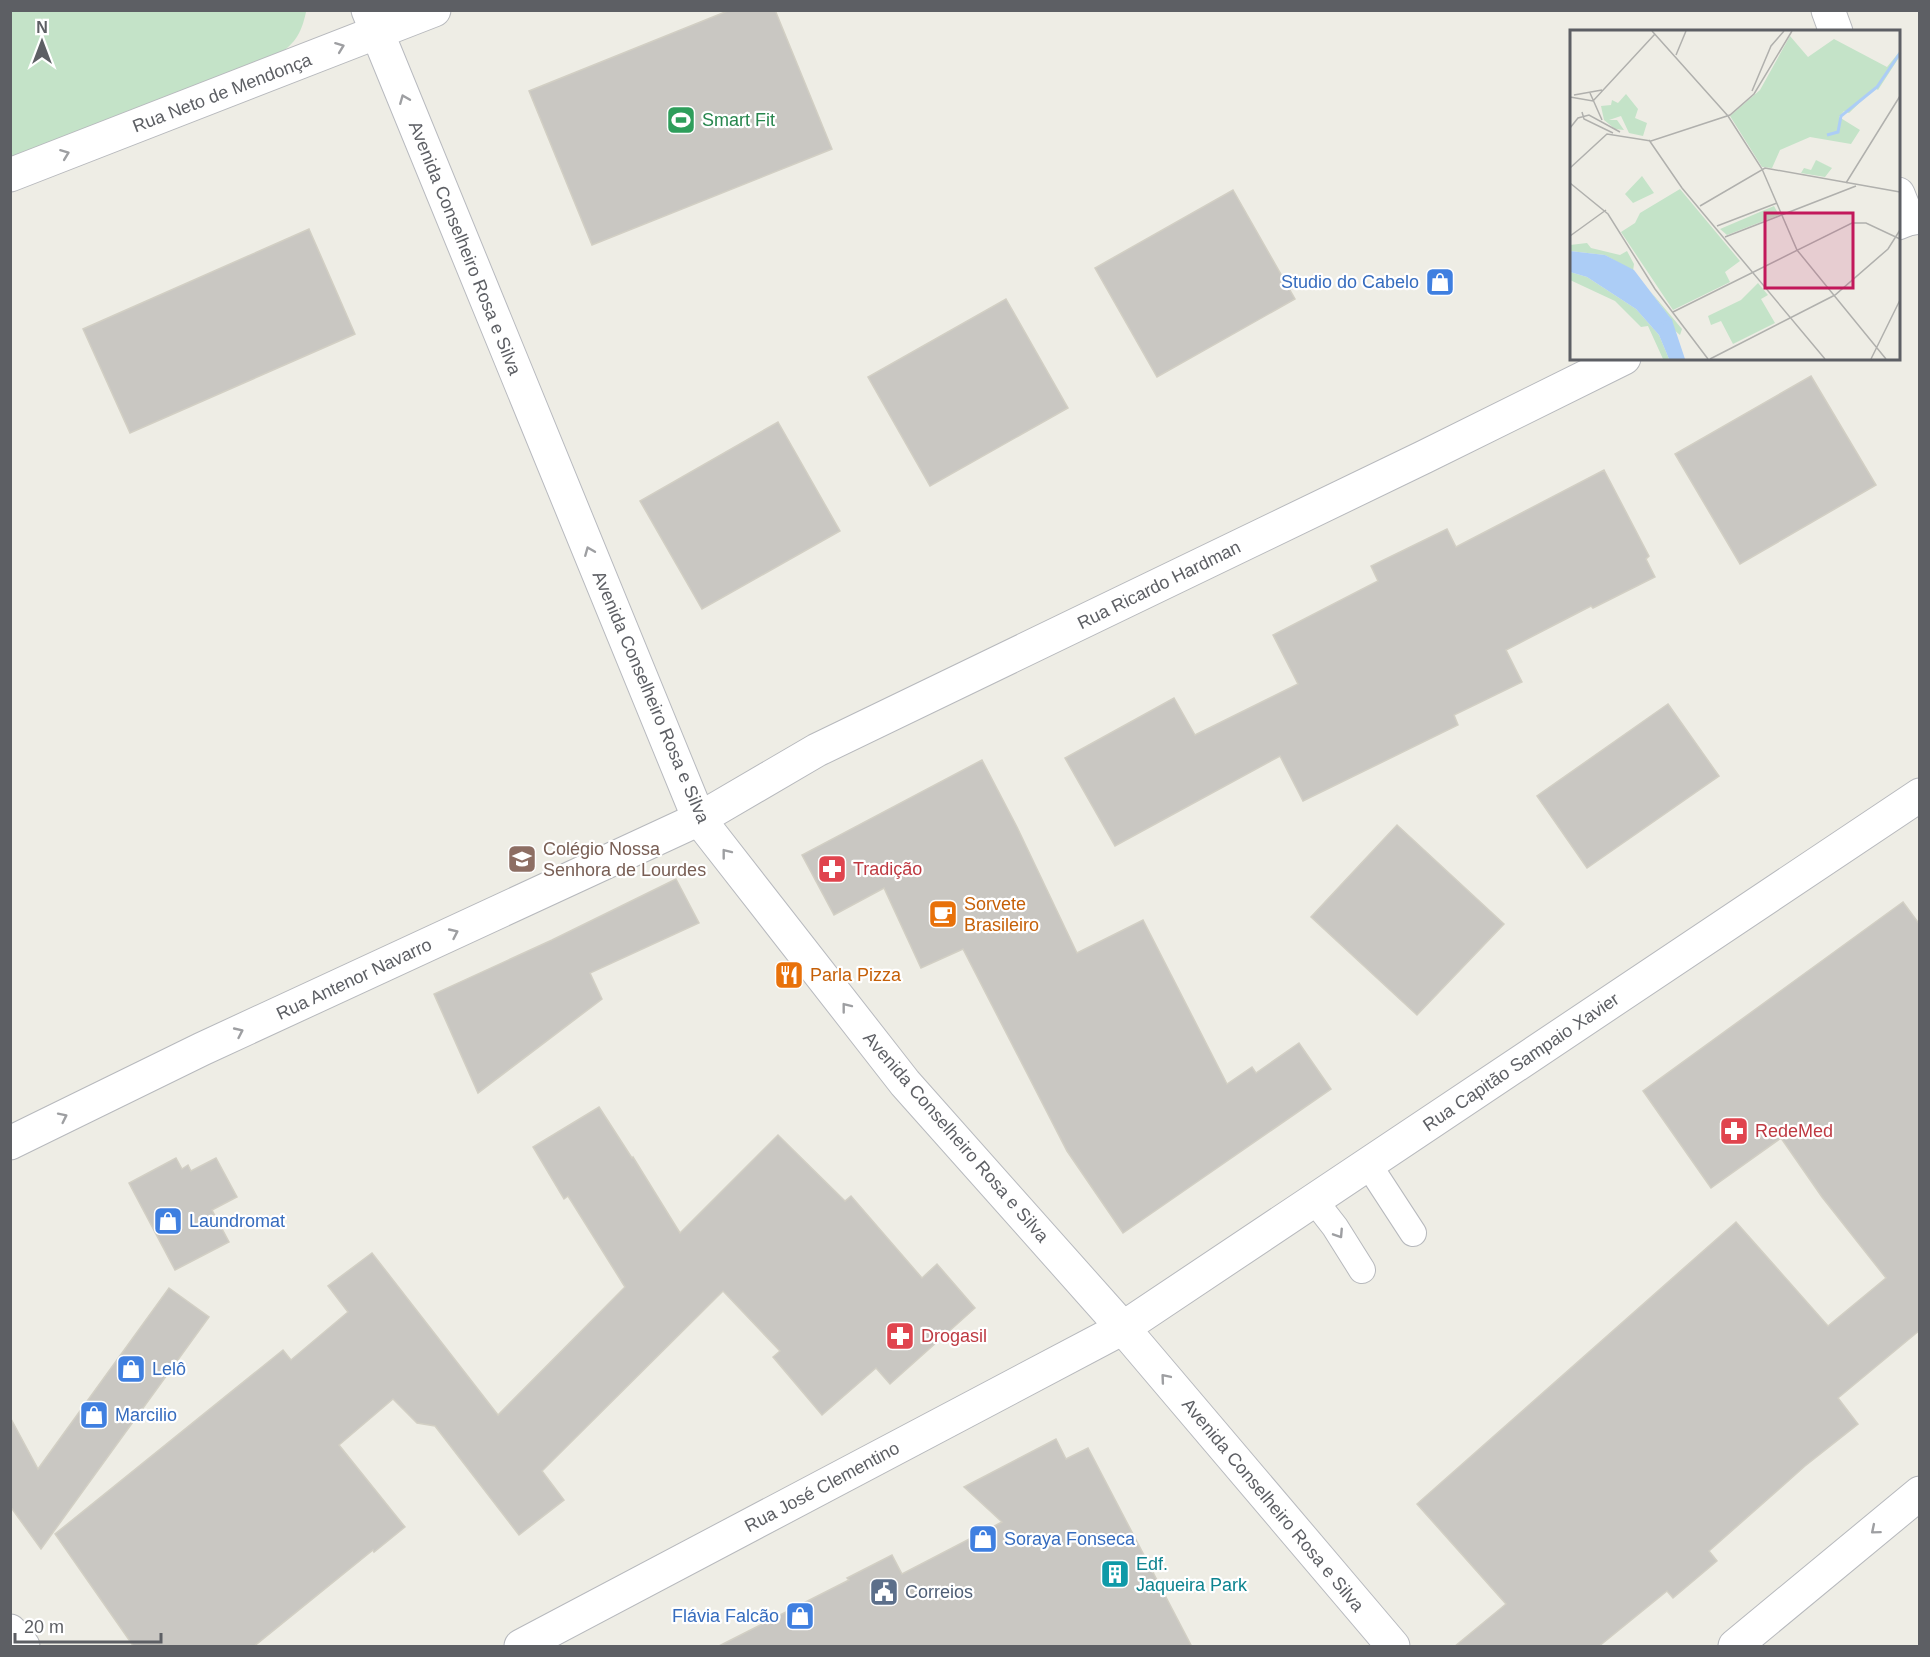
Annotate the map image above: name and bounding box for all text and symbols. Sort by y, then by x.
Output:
north arrow [12,12,72,72]
text: N [36,19,48,36]
inset map [1570,30,1900,360]
one-way arrow [334,41,345,54]
street label: Rua Neto de Mendonça [130,49,315,136]
one-way arrow [399,94,411,105]
sports icon: Smart Fit [665,104,697,136]
place label: Smart Fit [702,110,775,130]
street label: Avenida Conselheiro Rosa e Silva [405,118,526,379]
one-way arrow [59,149,70,161]
shop icon: Studio do Cabelo [1424,266,1456,298]
place label: Studio do Cabelo [1281,272,1419,292]
street label: Rua Ricardo Hardman [1074,537,1244,633]
one-way arrow [584,546,596,557]
street label: Avenida Conselheiro Rosa e Silva [589,568,714,827]
place label: Colégio Nossa Senhora de Lourdes [543,839,706,880]
school or university icon: Colégio Nossa Senhora de Lourdes [506,843,538,875]
one-way arrow [722,849,733,860]
pharmacy icon: Tradição [816,853,848,885]
place label: Tradição [853,859,922,879]
place label: Sorvete Brasileiro [964,894,1039,935]
cafe icon: Sorvete Brasileiro [927,898,959,930]
one-way arrow [447,928,458,940]
street label: Rua Antenor Navarro [273,934,435,1024]
restaurant icon: Parla Pizza [773,959,805,991]
place label: Parla Pizza [810,965,902,985]
street label: Rua Capitão Sampaio Xavier [1419,989,1623,1135]
one-way arrow [842,1003,853,1014]
one-way arrow [232,1028,243,1040]
street label: Avenida Conselheiro Rosa e Silva [859,1028,1053,1247]
one-way arrow [57,1113,68,1125]
pharmacy icon: RedeMed [1718,1115,1750,1147]
place label: RedeMed [1755,1121,1833,1141]
shop icon: Laundromat [152,1205,184,1237]
place label: Laundromat [189,1211,285,1231]
one-way arrow [1332,1227,1343,1238]
pharmacy icon: Drogasil [884,1320,916,1352]
place label: Drogasil [921,1326,987,1346]
shop icon: Lelô [115,1353,147,1385]
place label: Lelô [152,1359,186,1379]
one-way arrow [1161,1374,1172,1385]
street label: Avenida Conselheiro Rosa e Silva [1178,1394,1369,1616]
shop icon: Marcilio [78,1399,110,1431]
place label: Marcilio [115,1405,177,1425]
street label: Rua José Clementino [741,1438,903,1536]
shop icon: Soraya Fonseca [967,1523,999,1555]
one-way arrow [1870,1523,1881,1534]
place label: Soraya Fonseca [1004,1529,1136,1549]
place label: Edf. Jaqueira Park [1136,1554,1248,1595]
building icon: Edf. Jaqueira Park [1099,1558,1131,1590]
public building icon: Correios [868,1576,900,1608]
place label: Correios [905,1582,973,1602]
shop icon: Flávia Falcão [784,1600,816,1632]
scale bar [15,1606,160,1644]
place label: Flávia Falcão [672,1606,779,1626]
text: 20 m [24,1617,64,1637]

